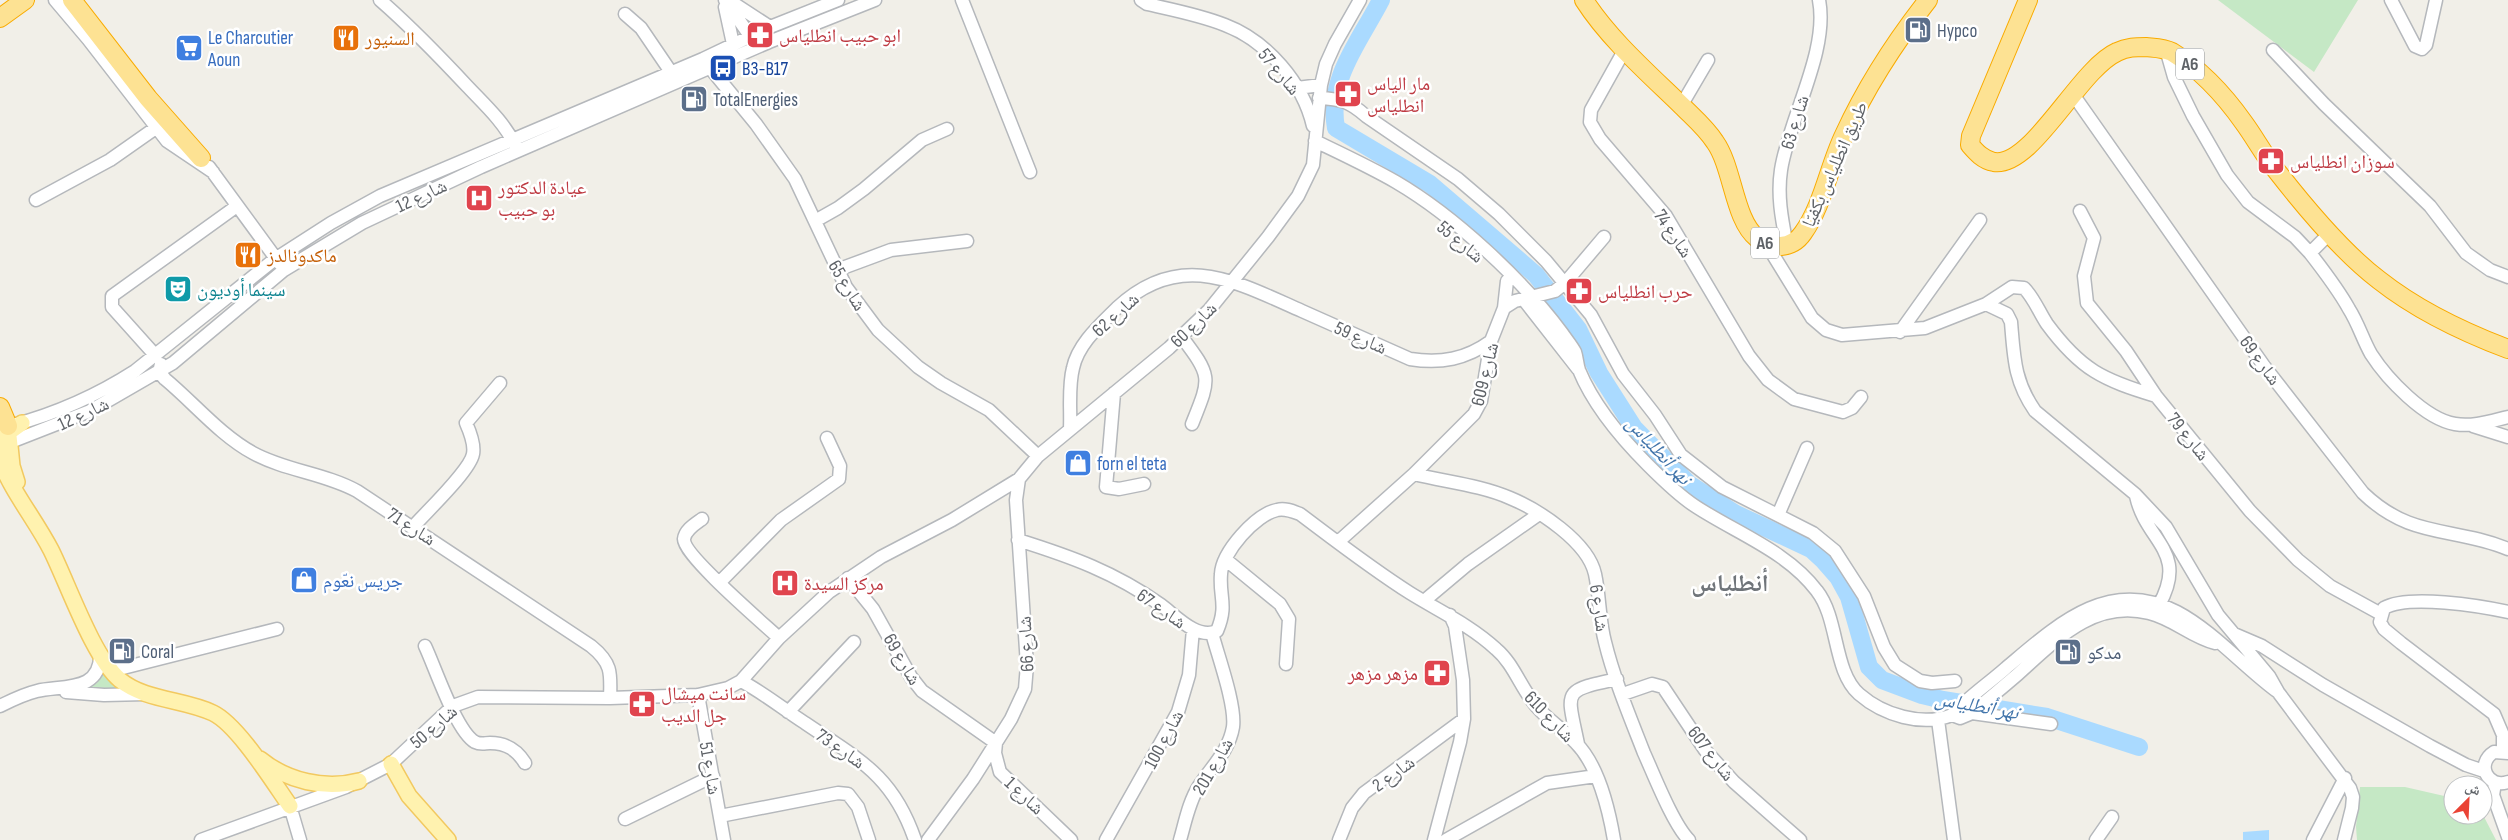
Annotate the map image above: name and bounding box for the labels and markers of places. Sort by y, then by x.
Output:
fuel station icon: Hypco [1903,15,1933,45]
pharmacy icon: ابو حبيب انطلياس [745,20,775,50]
place label: Hypco [1937,20,1977,43]
restaurant icon: السنيور [331,23,361,53]
place label: ابو حبيب انطلياس [779,25,901,48]
place label: Le Charcutier Aoun [207,27,294,72]
place label: السنيور [364,28,415,51]
supermarket icon: Le Charcutier Aoun [174,33,204,63]
bus stop icon: B3-B17 [708,53,738,83]
place label: B3-B17 [742,58,788,81]
place label: مار الياس انطلياس [1367,73,1430,118]
pharmacy icon: مار الياس انطلياس [1333,79,1363,109]
fuel station icon: TotalEnergies [679,84,709,114]
place label: TotalEnergies [713,89,798,112]
pharmacy icon: سوزان انطلياس [2256,146,2286,176]
place label: سوزان انطلياس [2290,151,2395,174]
place label: عيادة الدكتور بو حبيب [497,177,587,222]
hospital icon: عيادة الدكتور بو حبيب [464,183,494,213]
restaurant icon: ماكدونالدز [233,240,263,270]
place label: ماكدونالدز [266,245,337,268]
theatre icon: سينما أوديون [163,274,193,304]
pharmacy icon: حرب انطلياس [1564,276,1594,306]
place label: سينما أوديون [197,278,285,302]
place label: حرب انطلياس [1598,281,1693,304]
shop icon: forn el teta [1063,448,1093,478]
place label: forn el teta [1097,453,1167,476]
shop icon: جريس نعّوم [289,565,319,595]
hospital icon: مركز السيدة [770,568,800,598]
place label: جريس نعّوم [323,570,403,594]
place label: مركز السيدة [804,573,884,596]
fuel station icon: Coral [107,636,137,666]
fuel station icon: مدكو [2053,637,2083,667]
place label: Coral [141,641,174,664]
place label: مدكو [2087,642,2121,665]
pharmacy icon: مزهر مزهر [1422,658,1452,688]
place label: مزهر مزهر [1347,663,1418,686]
place label: سانت ميشال جل الديب [661,683,746,728]
pharmacy icon: سانت ميشال جل الديب [627,689,657,719]

